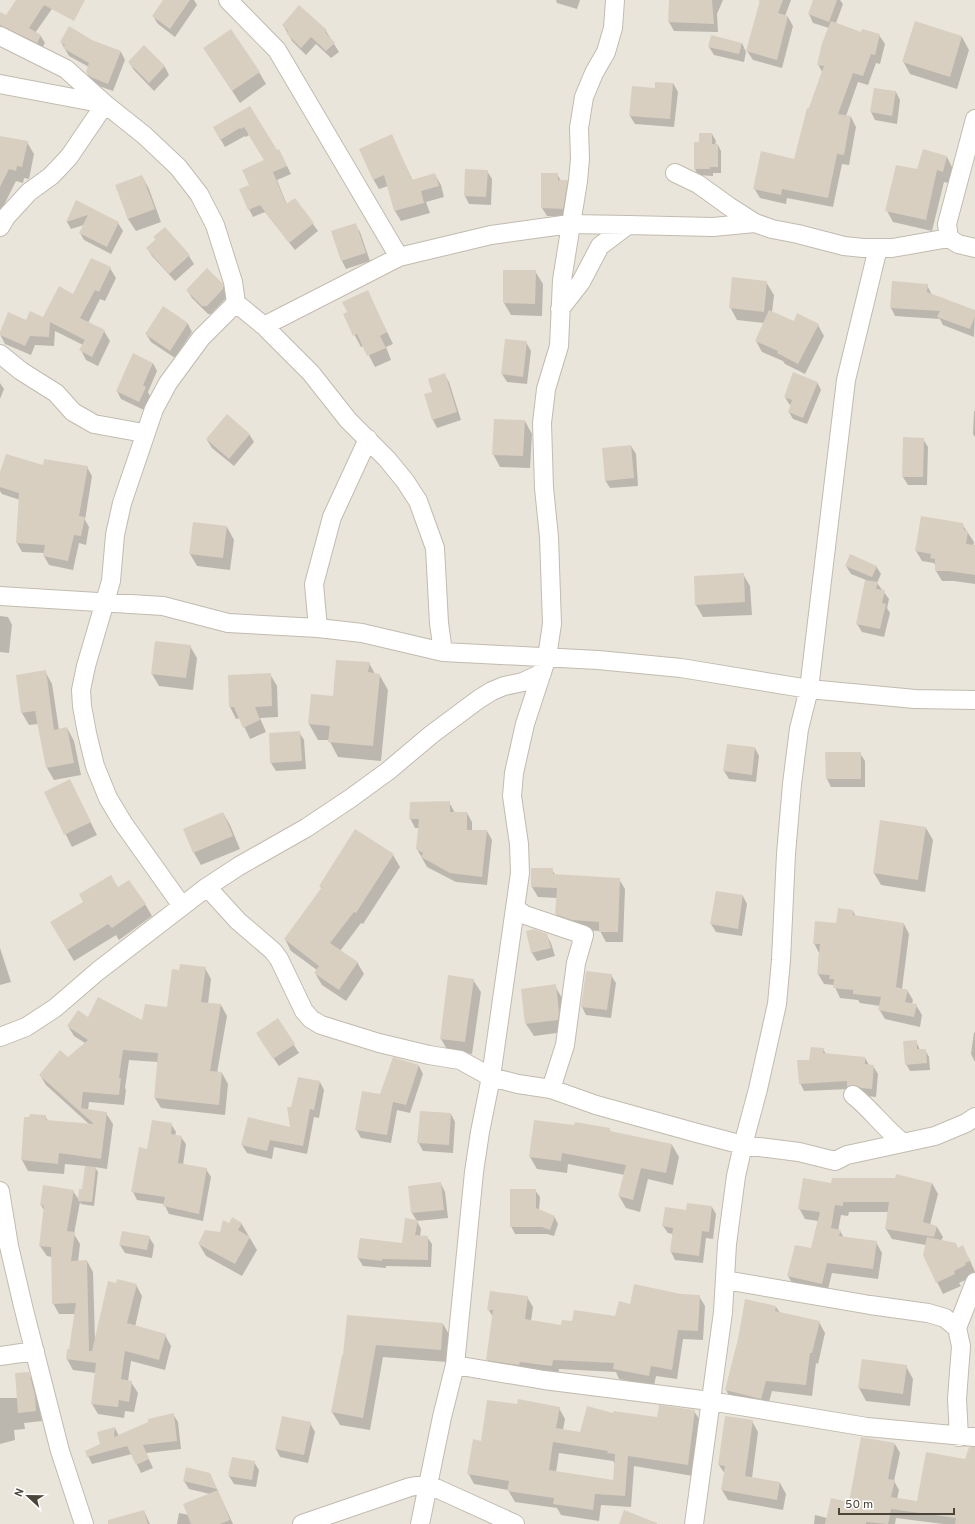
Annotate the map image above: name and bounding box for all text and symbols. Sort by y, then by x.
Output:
north arrow [8,1476,48,1516]
text: N [12,1486,28,1499]
scale bar [839,1490,954,1516]
text: 50 m [845,1497,873,1513]

